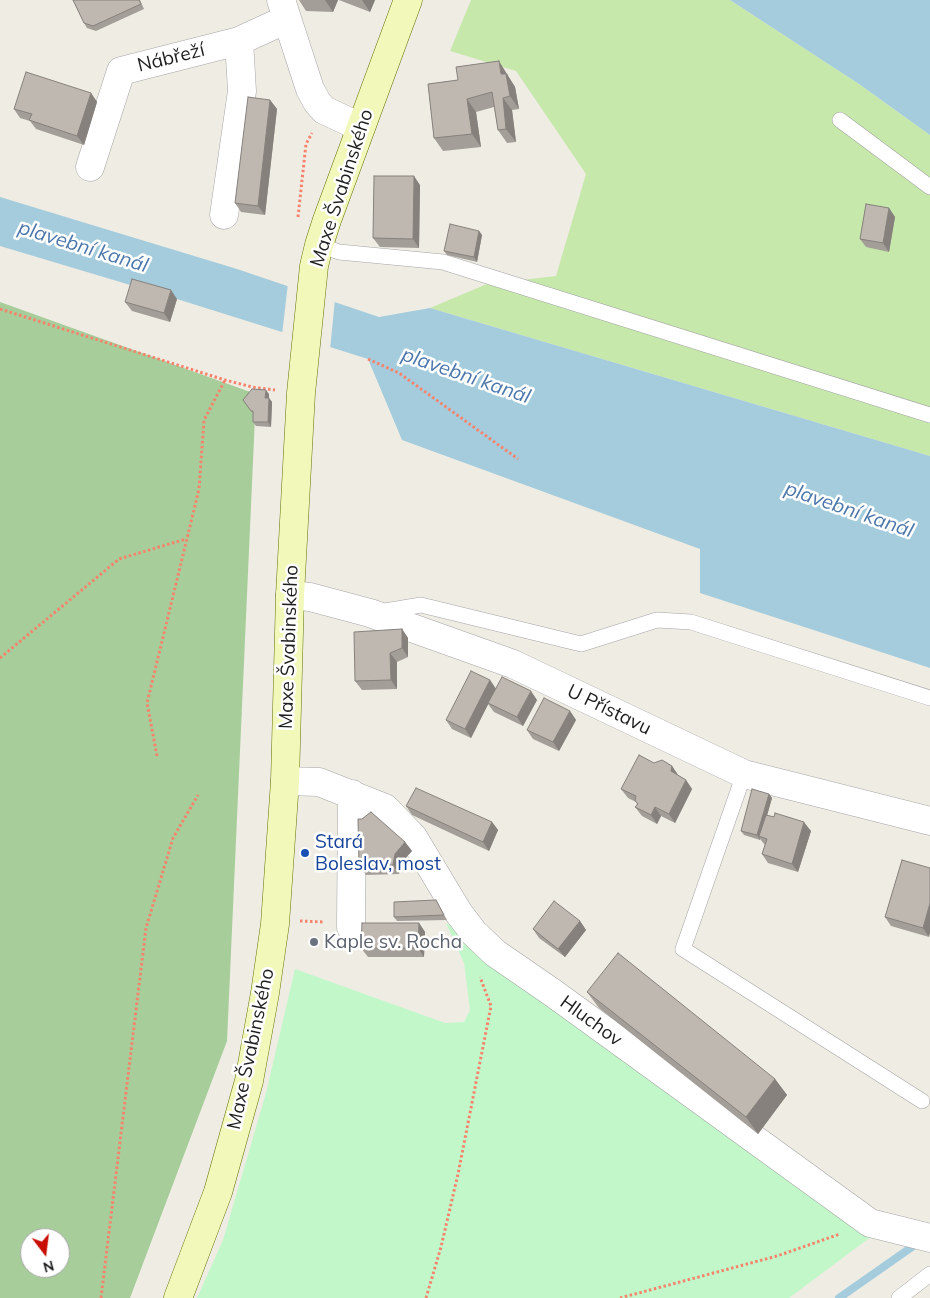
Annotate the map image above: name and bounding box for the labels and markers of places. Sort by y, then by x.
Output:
place label: Stará Boleslav, most [315,831,441,875]
marker: Stará Boleslav, most [299,847,311,859]
place label: Kaple sv. Rocha [324,931,462,953]
marker: Kaple sv. Rocha [308,936,320,948]

